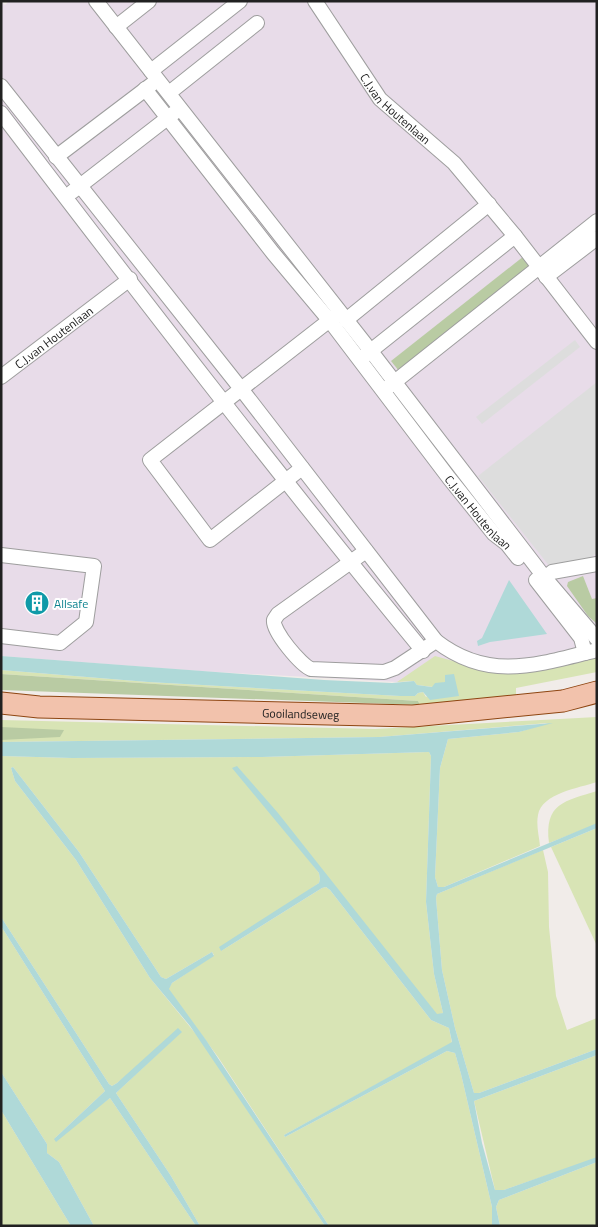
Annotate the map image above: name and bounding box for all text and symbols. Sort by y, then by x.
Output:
street label: C.J.van Houtenlaan [356,69,435,148]
street label: C.J.van Houtenlaan [10,301,97,373]
street label: C.J.van Houtenlaan [440,471,517,553]
building icon: Allsafe [24,590,50,616]
place label: Allsafe [54,594,88,613]
street label: Gooilandseweg [262,703,340,724]

